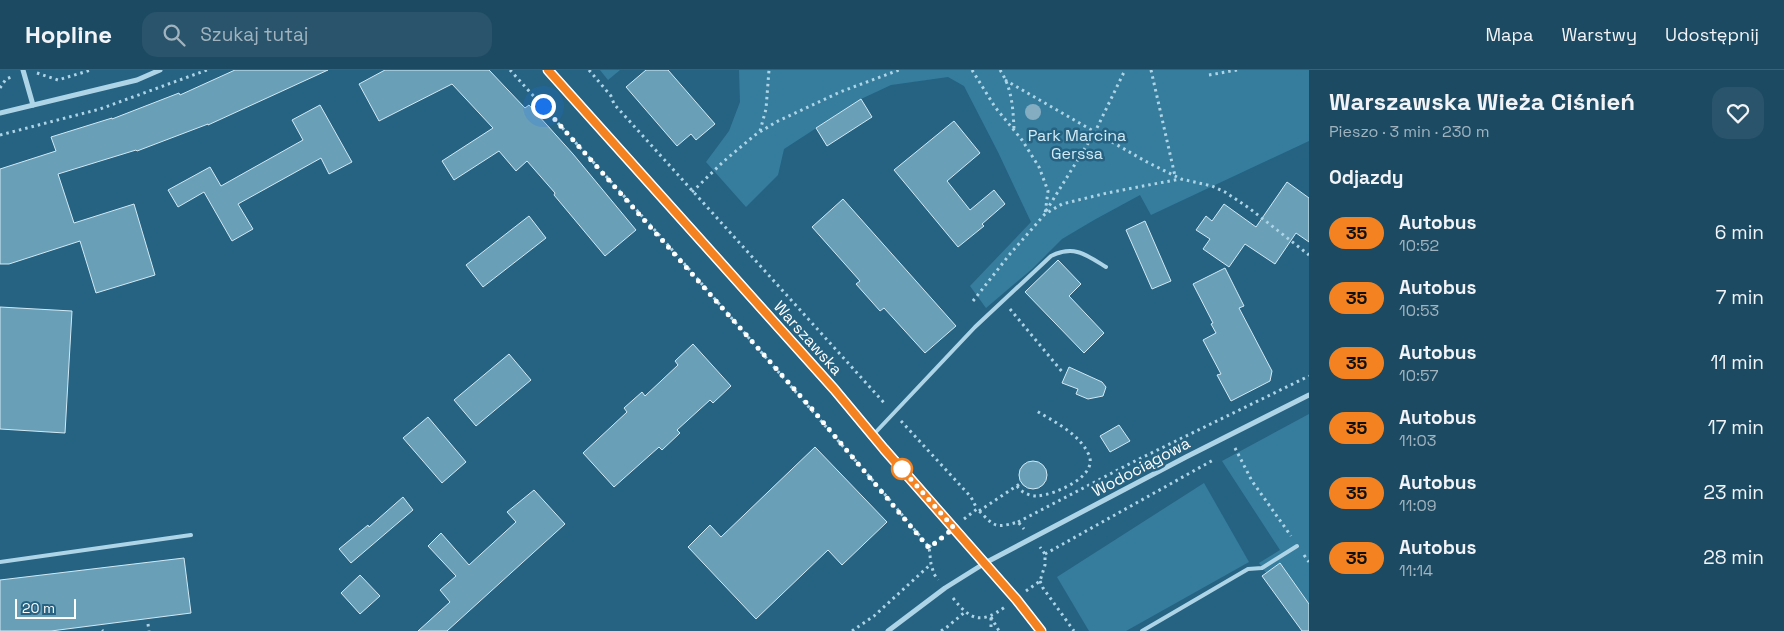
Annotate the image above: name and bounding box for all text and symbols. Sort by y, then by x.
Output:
search box [142,12,492,57]
text: Hopline [25,19,112,50]
icon: search [160,21,188,49]
text: Szukaj tutaj [200,22,309,47]
text: Mapa [1486,23,1533,46]
text: Warstwy [1561,23,1637,46]
text: Udostępnij [1665,23,1759,46]
text: Warszawska Wieża Ciśnień [1329,86,1635,117]
button: heart [1712,87,1764,139]
your location [531,94,556,119]
text: Pieszo · 3 min · 230 m [1329,121,1489,142]
park label: Park Marcina Gerssa [1028,125,1126,164]
text: Odjazdy [1329,165,1404,190]
text: Autobus [1399,210,1476,235]
text: 6 min [1715,220,1764,245]
text: 35 [1346,221,1367,244]
text: 10:52 [1399,235,1439,256]
text: Autobus [1399,275,1476,300]
text: 7 min [1716,285,1764,310]
text: 35 [1346,286,1367,309]
street label: Warszawska [769,296,847,380]
text: 10:53 [1399,300,1439,321]
text: Autobus [1399,340,1476,365]
text: 11 min [1711,350,1764,375]
text: 35 [1346,351,1367,374]
text: 10:57 [1399,365,1438,386]
text: Autobus [1399,405,1476,430]
text: 17 min [1708,415,1764,440]
text: 35 [1346,416,1367,439]
text: 11:03 [1399,430,1436,451]
street label: Wodociągowa [1088,432,1194,502]
unlabelled marker [891,458,913,480]
text: Autobus [1399,470,1476,495]
text: 23 min [1704,480,1764,505]
text: 35 [1346,481,1367,504]
text: 11:09 [1399,495,1436,516]
text: Autobus [1399,535,1476,560]
text: 28 min [1703,545,1764,570]
text: 35 [1346,546,1367,569]
text: 11:14 [1399,560,1433,581]
scale bar [15,596,76,619]
text: 20 m [22,599,55,617]

